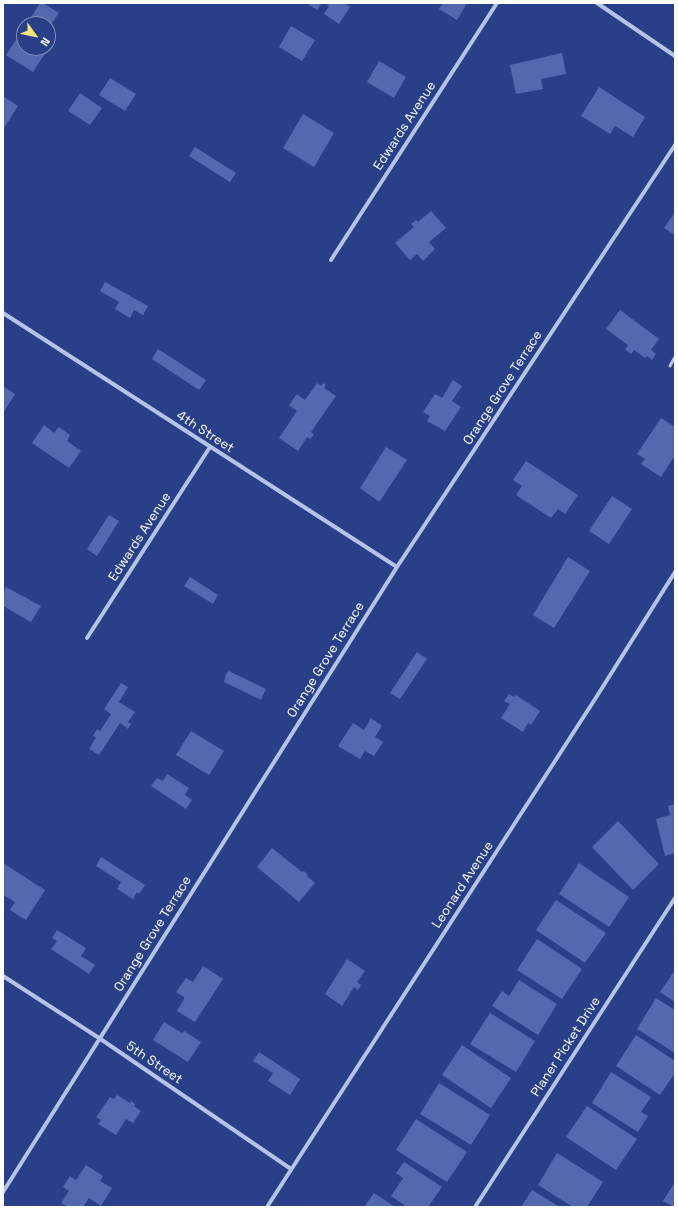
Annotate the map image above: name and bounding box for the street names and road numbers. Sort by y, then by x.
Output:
street label: Edwards Avenue [371,79,439,173]
street label: Orange Grove Terrace [460,328,546,448]
street label: 4th Street [173,408,237,456]
street label: Edwards Avenue [106,490,174,584]
street label: Orange Grove Terrace [284,599,368,721]
street label: Leonard Avenue [429,839,497,931]
street label: Orange Grove Terrace [111,873,195,995]
street label: Planer Picket Drive [528,994,604,1100]
street label: 5th Street [123,1038,185,1088]

